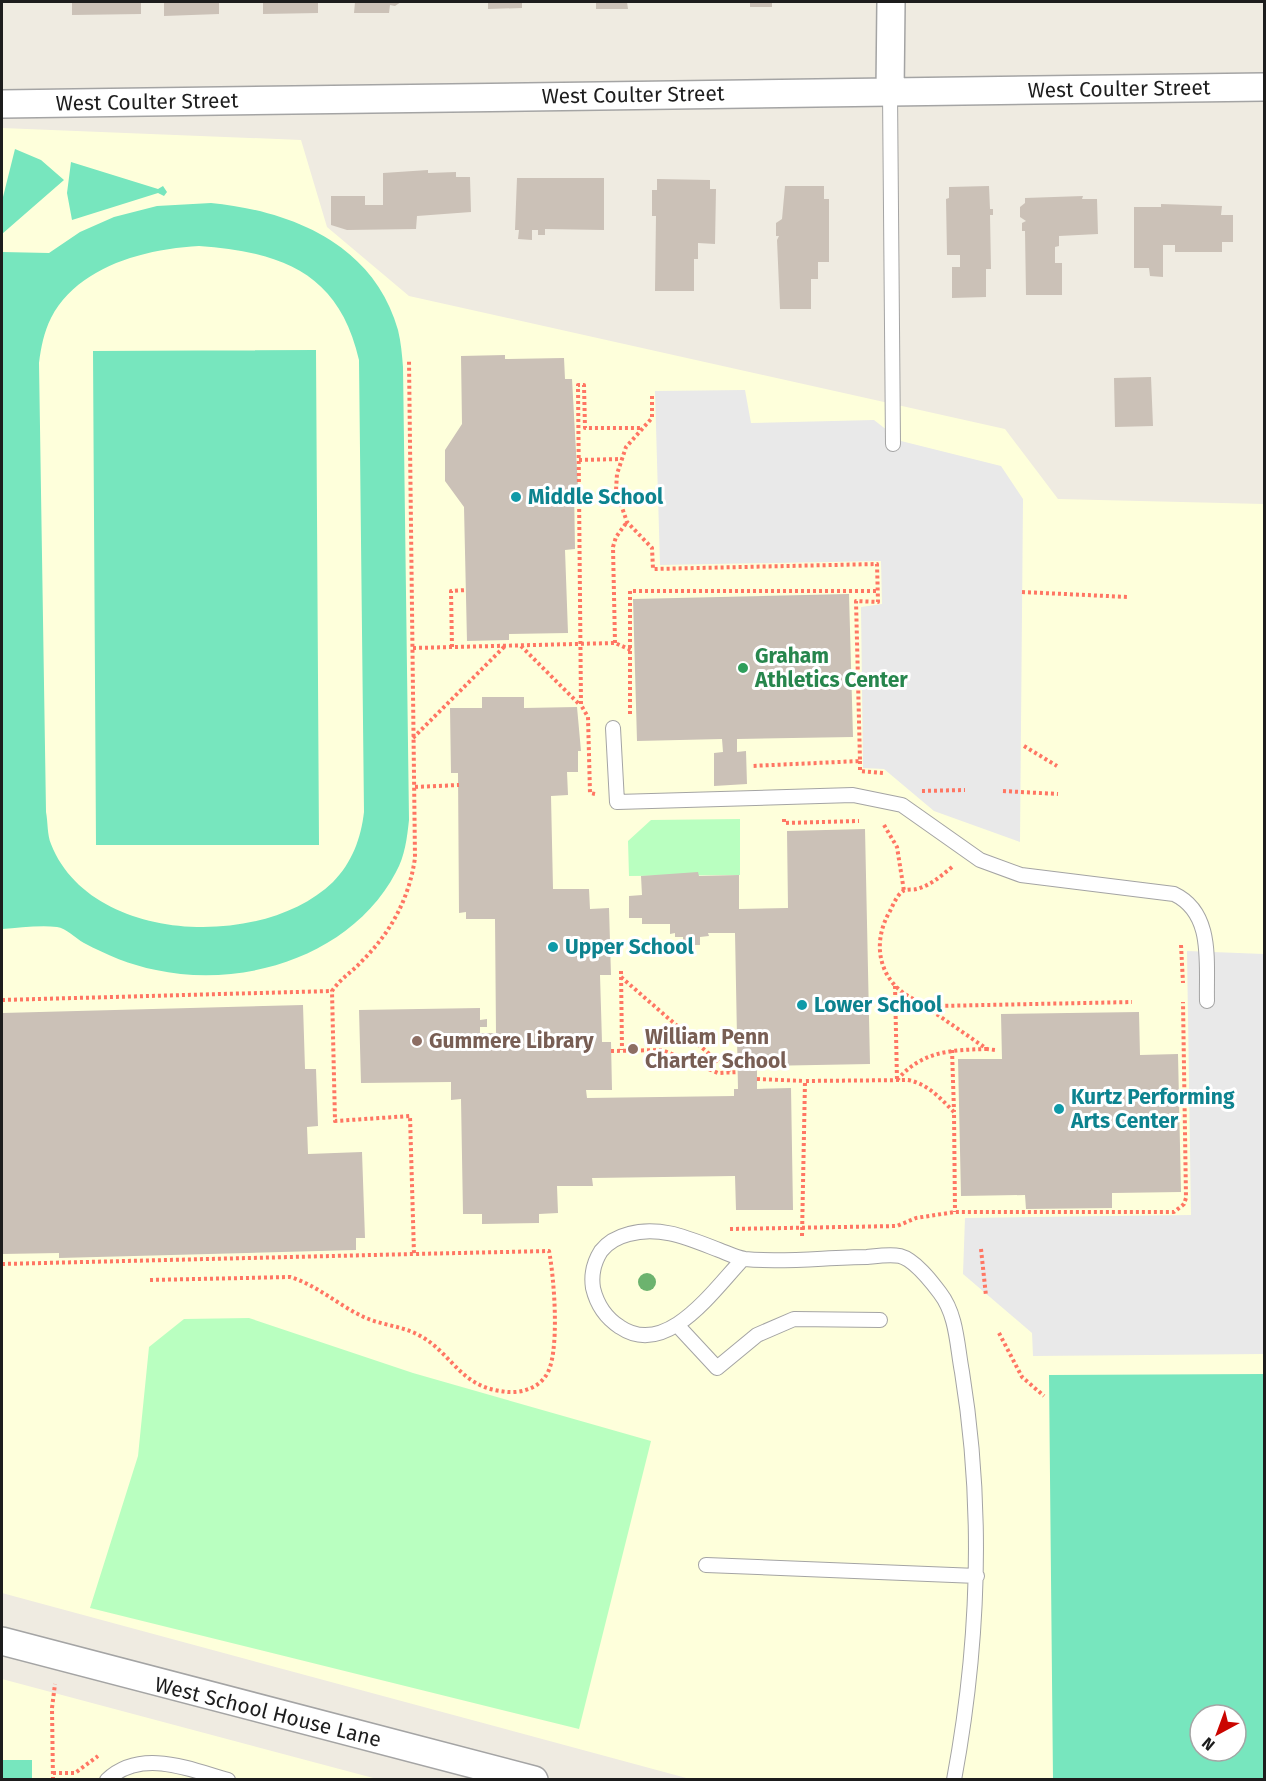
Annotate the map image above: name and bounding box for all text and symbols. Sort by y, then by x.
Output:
street label: West Coulter Street [1027,74,1211,104]
street label: West Coulter Street [541,80,725,110]
street label: West Coulter Street [55,87,239,117]
place label: Middle School [528,484,664,510]
marker: Middle School [509,490,523,504]
place label: Graham Athletics Center [754,643,908,693]
marker: Graham Athletics Center [736,661,750,675]
place label: Upper School [565,934,694,960]
marker: Upper School [546,940,560,954]
place label: Lower School [814,992,943,1018]
marker: Lower School [795,998,809,1012]
place label: William Penn Charter School [645,1024,787,1074]
place label: Gummere Library [429,1028,594,1054]
marker: Gummere Library [410,1034,424,1048]
marker: William Penn Charter School [626,1042,640,1056]
place label: Kurtz Performing Arts Center [1070,1084,1235,1134]
marker: Kurtz Performing Arts Center [1052,1102,1066,1116]
street label: West School House Lane [152,1671,384,1753]
north arrow [1188,1703,1248,1763]
text: N [1198,1733,1219,1755]

